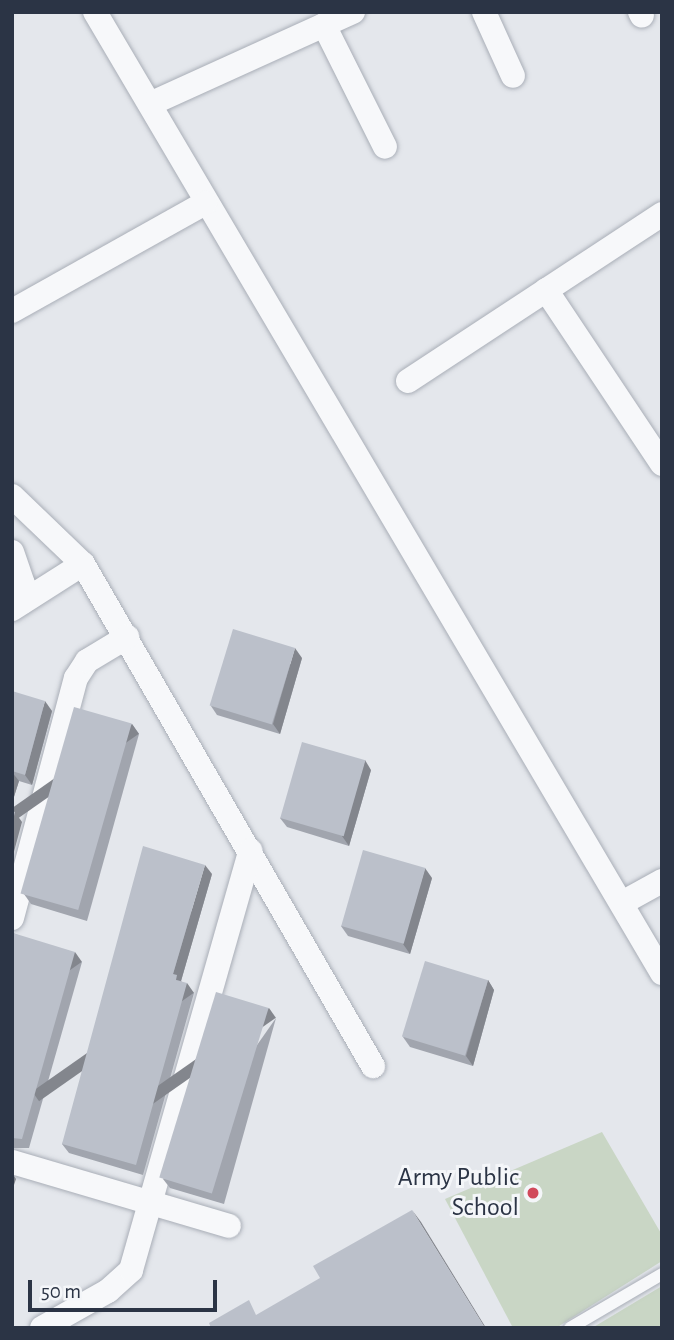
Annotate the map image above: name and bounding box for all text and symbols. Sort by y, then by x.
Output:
place label: Army Public School [398,1162,519,1224]
marker: Army Public School [525,1185,541,1201]
scale bar [32,1266,220,1310]
text: 50 m [41,1281,81,1302]

